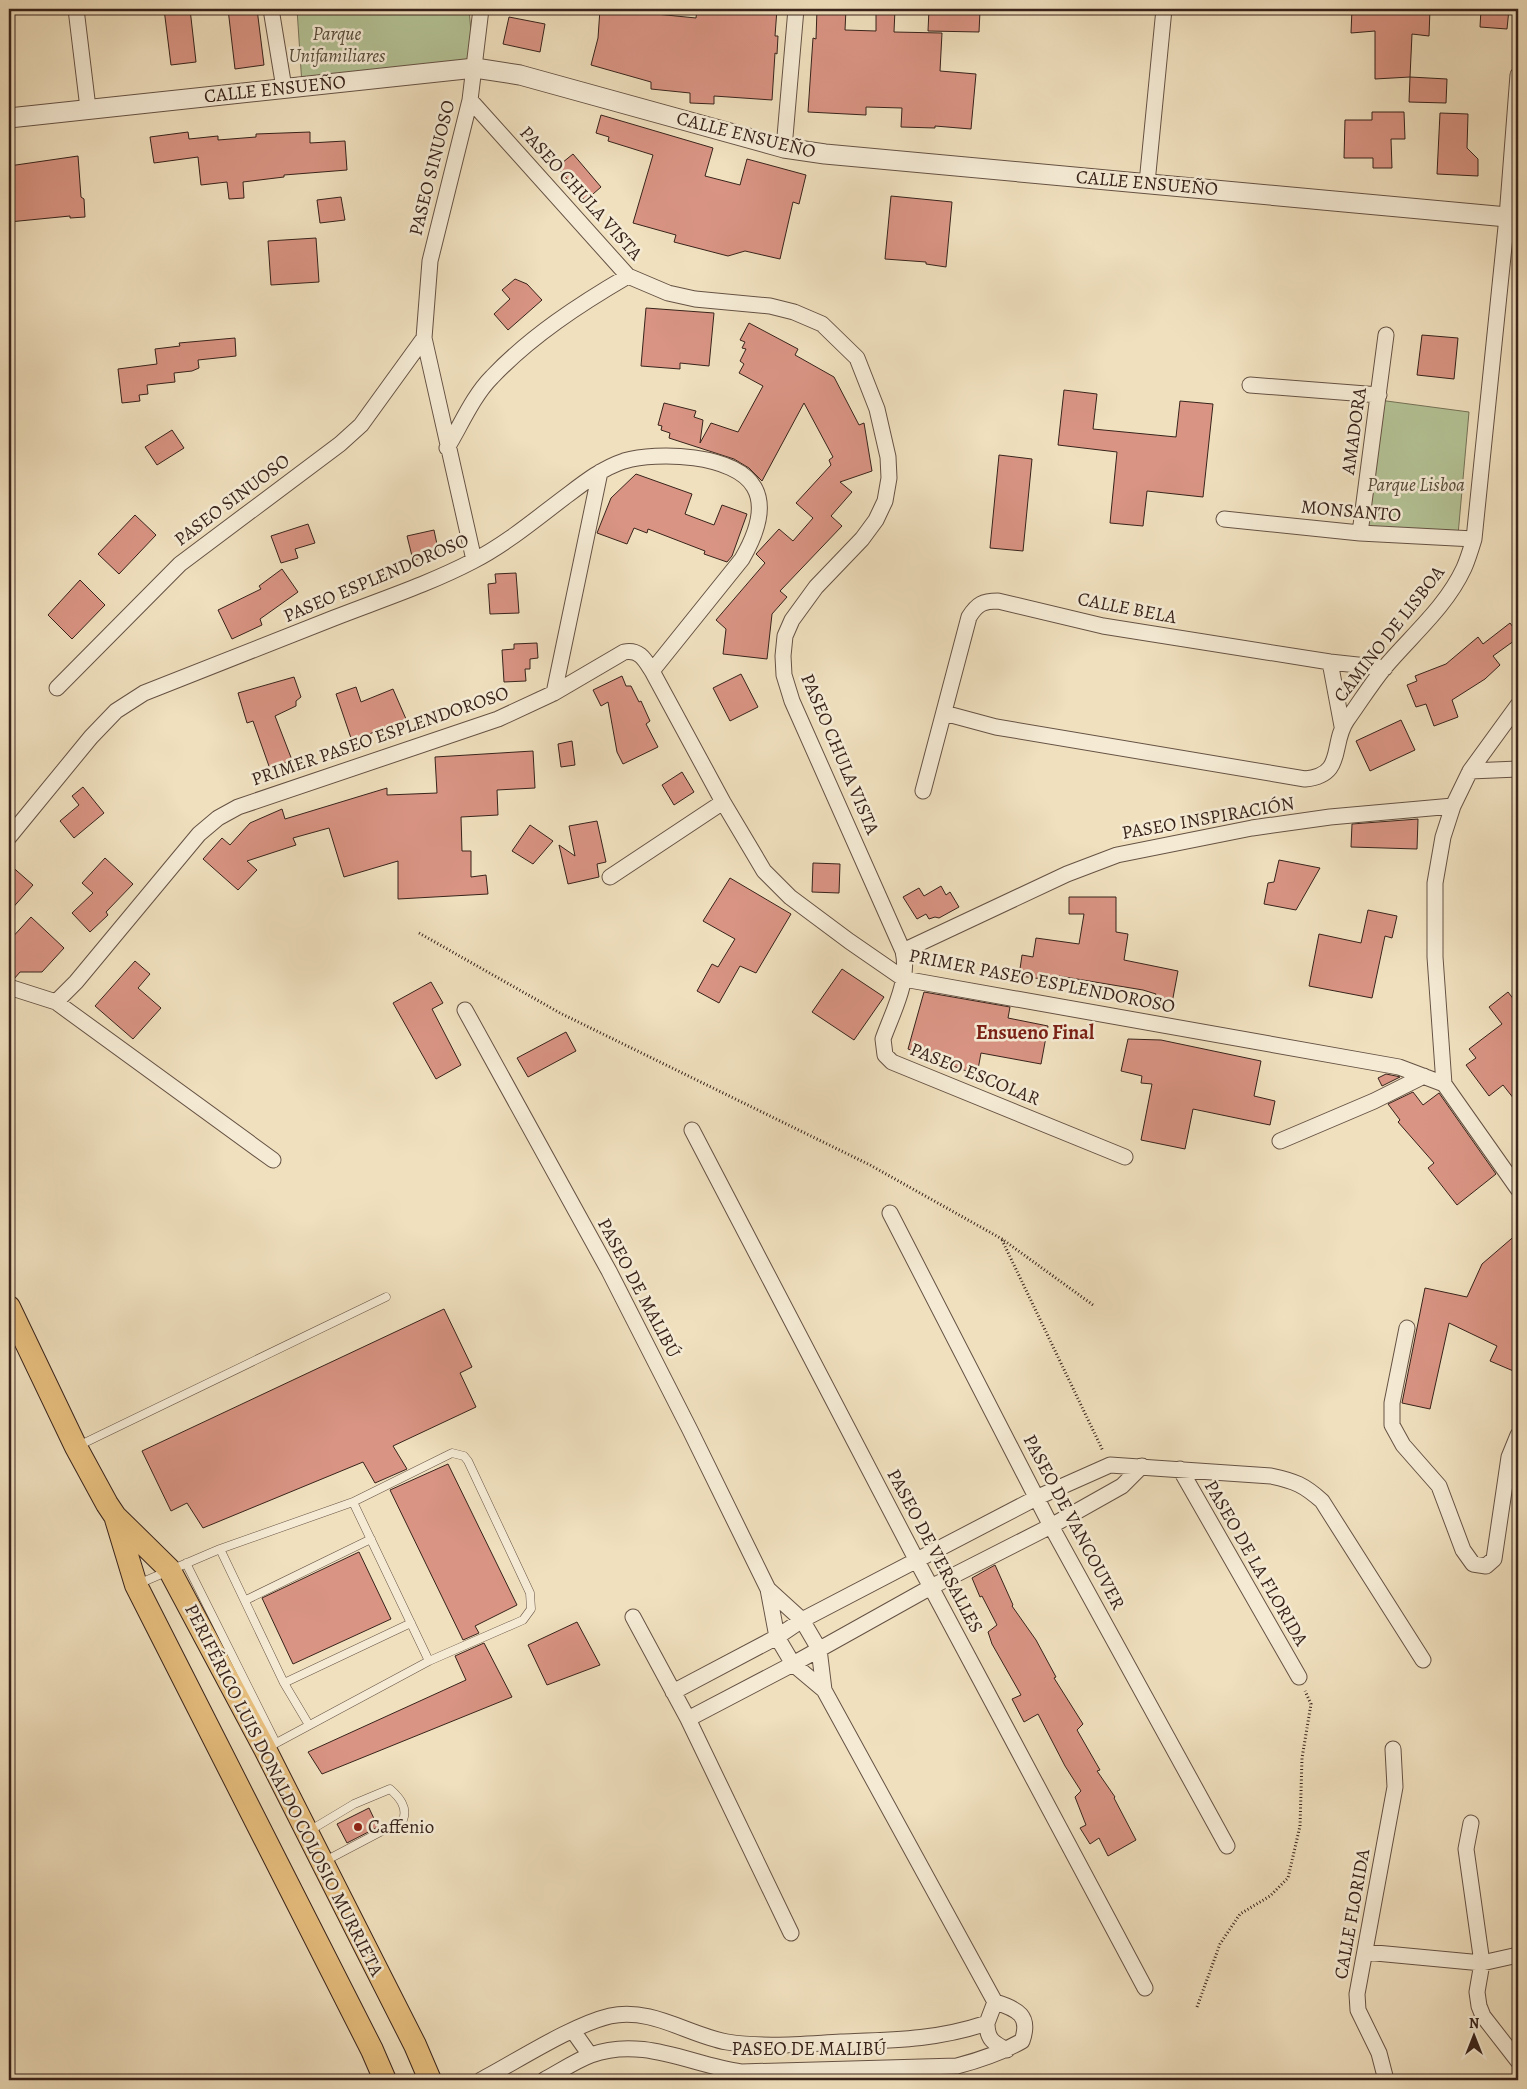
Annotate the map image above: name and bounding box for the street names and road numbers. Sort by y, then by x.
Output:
street label: CALLE ENSUEÑO [203,69,347,109]
street label: PASEO SINUOSO [403,98,461,238]
street label: CALLE ENSUEÑO [674,105,818,165]
street label: PASEO CHULA VISTA [514,120,649,266]
street label: CALLE ENSUEÑO [1075,164,1219,202]
street label: AMADORA [1335,385,1373,477]
street label: PASEO SINUOSO [169,448,295,552]
street label: MONSANTO [1300,494,1402,528]
street label: PASEO ESPLENDOROSO [279,527,473,629]
street label: CAMINO DE LISBOA [1328,560,1451,708]
street label: CALLE BELA [1075,586,1180,630]
street label: PASEO CHULA VISTA [794,669,886,839]
street label: PRIMER PASEO ESPLENDOROSO [248,680,512,792]
street label: PASEO INSPIRACIÓN [1120,790,1297,846]
street label: PRIMER PASEO ESPLENDOROSO [907,942,1177,1020]
street label: PASEO ESCOLAR [906,1036,1044,1112]
street label: PASEO DE MALIBÚ [591,1214,687,1363]
street label: PASEO DE VANCOUVER [1017,1430,1131,1615]
street label: PASEO DE VERSALLES [881,1464,989,1638]
street label: PASEO DE LA FLORIDA [1198,1475,1315,1651]
street label: PERIFÉRICO LUIS DONALDO COLOSIO MURRIETA [178,1599,390,1981]
street label: CALLE FLORIDA [1328,1846,1376,1981]
street label: PASEO DE MALIBÚ [732,2036,886,2062]

